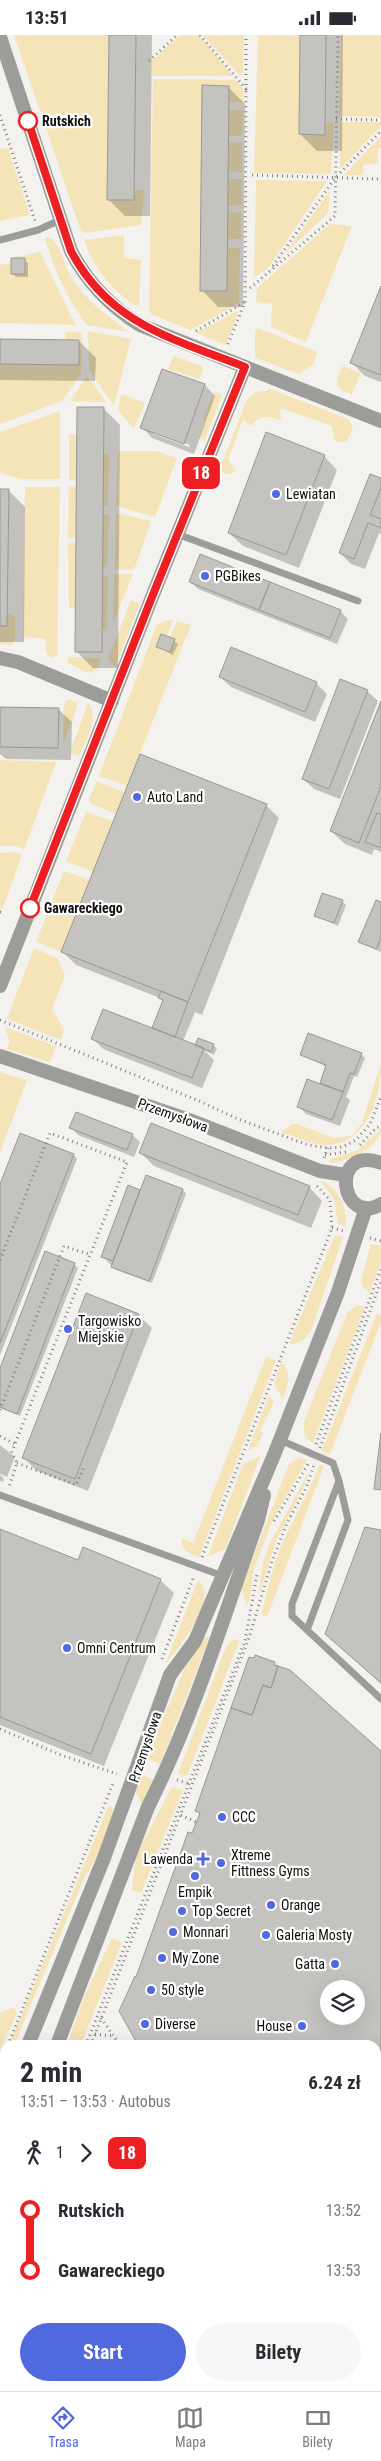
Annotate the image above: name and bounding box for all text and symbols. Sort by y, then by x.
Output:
text: 13:51 [25,6,69,29]
marker: Rutskich [18,111,38,131]
place label: Rutskich [42,113,91,129]
line badge: 18 [178,457,224,489]
text: 18 [192,462,210,483]
place label: Lewiatan [286,486,336,502]
marker: Lewiatan [270,488,282,500]
place label: PGBikes [215,568,261,584]
marker: PGBikes [199,570,211,582]
place label: Auto Land [147,789,203,805]
marker: Auto Land [131,791,143,803]
marker: Gawareckiego [20,898,40,918]
place label: Gawareckiego [44,900,123,916]
street label: Przemysłowa [136,1095,210,1135]
place label: Targowisko Miejskie [78,1313,141,1345]
marker: Targowisko Miejskie [62,1323,74,1335]
place label: Omni Centrum [77,1640,156,1656]
marker: Omni Centrum [61,1642,73,1654]
street label: Przemysłowa [125,1710,165,1784]
place label: CCC [232,1809,256,1825]
marker: CCC [216,1811,228,1823]
place label: Xtreme Fittness Gyms [231,1847,310,1879]
place label: Lawenda [144,1851,193,1867]
marker: Lawenda [197,1853,209,1865]
marker: Xtreme Fittness Gyms [215,1857,227,1869]
marker: Empik [189,1870,201,1882]
place label: Empik [178,1884,213,1900]
place label: Orange [281,1897,321,1913]
marker: Orange [265,1899,277,1911]
place label: Top Secret [192,1903,251,1919]
marker: Top Secret [176,1905,188,1917]
place label: Monnari [183,1924,228,1940]
marker: Monnari [167,1926,179,1938]
place label: Galeria Mosty [276,1927,352,1943]
marker: Galeria Mosty [260,1929,272,1941]
place label: My Zone [172,1950,220,1966]
marker: My Zone [156,1952,168,1964]
place label: Gatta [295,1956,325,1972]
marker: Gatta [329,1958,341,1970]
map controls [320,1980,365,2025]
button: layers [320,1980,365,2025]
place label: 50 style [161,1982,205,1998]
marker: 50 style [145,1984,157,1996]
place label: Diverse [155,2016,196,2032]
marker: Diverse [139,2018,151,2030]
place label: House [257,2018,292,2034]
marker: House [296,2020,308,2032]
text: 2 min [20,2056,82,2089]
text: 6.24 zł [308,2071,361,2094]
text: 13:51 – 13:53 · Autobus [20,2092,171,2111]
icon: walk [20,2139,48,2167]
icon: forward [72,2139,100,2167]
text: 18 [118,2142,136,2163]
text: 1 [56,2143,64,2162]
text: Rutskich [58,2199,124,2222]
text: 13:52 [326,2201,361,2220]
text: Gawareckiego [58,2259,165,2282]
text: 13:53 [326,2261,361,2280]
button: Start [20,2323,186,2381]
button: Bilety [196,2323,361,2381]
tab: Trasa [48,2404,79,2450]
tab: Mapa [175,2404,206,2450]
tab: Bilety [302,2404,333,2450]

